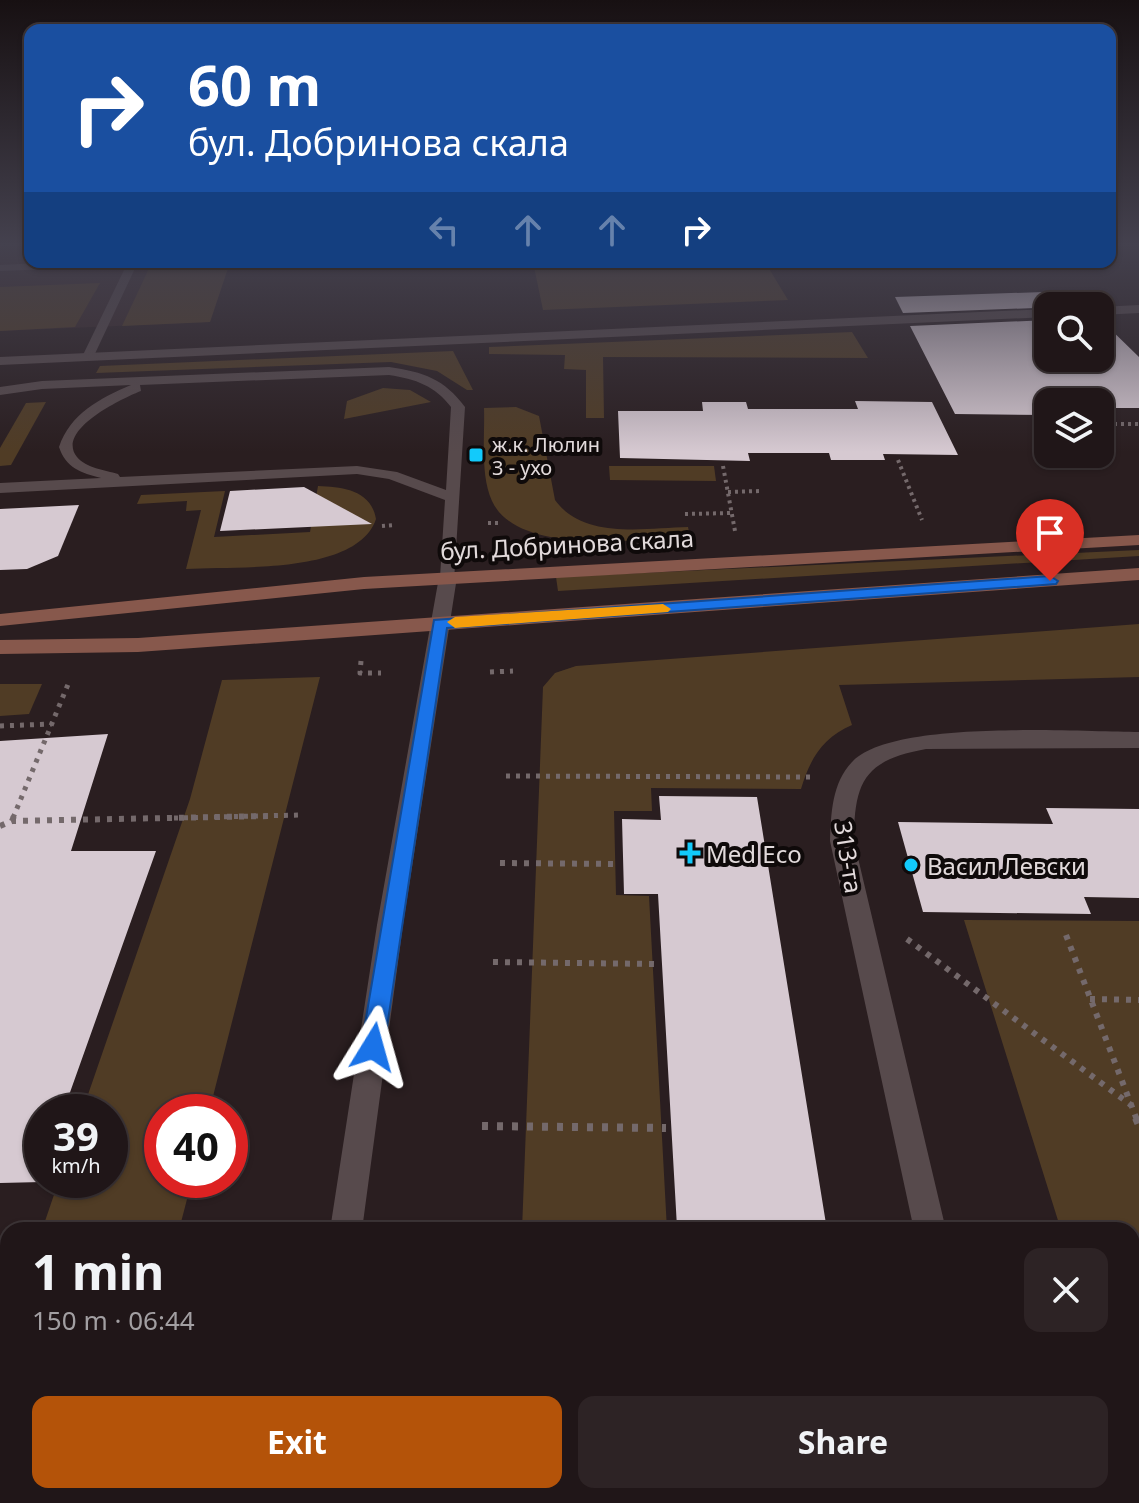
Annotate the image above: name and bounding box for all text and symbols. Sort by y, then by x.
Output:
text: 60 m [188,46,321,122]
icon: right [56,56,160,160]
text: бул. Добринова скала [188,118,569,167]
icon: left [422,208,466,252]
icon: ahead [506,208,550,252]
icon: ahead [590,208,634,252]
icon: right [674,208,718,252]
map controls [1034,292,1114,468]
button: search [1034,292,1114,372]
button: layers [1034,388,1114,468]
place label: ж.к. Люлин 3 - ухо [492,431,600,481]
marker: ж.к. Люлин 3 - ухо [467,446,485,464]
pin [1016,499,1084,581]
icon: arrive [1028,511,1072,555]
street label: бул. Добринова скала [439,521,695,567]
street label: 313-та [827,818,871,896]
place label: Med Eco [706,837,802,870]
marker: Med Eco [681,844,699,862]
place label: Васил Левски [927,849,1086,882]
marker: Васил Левски [902,856,920,874]
position arrow [331,1005,415,1089]
speed limit sign: 40 [144,1094,248,1198]
text: 39 [53,1108,99,1163]
text: km/h [51,1152,101,1179]
text: 1 min [32,1239,164,1304]
button: close [1024,1248,1108,1332]
text: 150 m · 06:44 [32,1302,195,1338]
button: Exit [32,1396,562,1488]
button: Share [578,1396,1108,1488]

